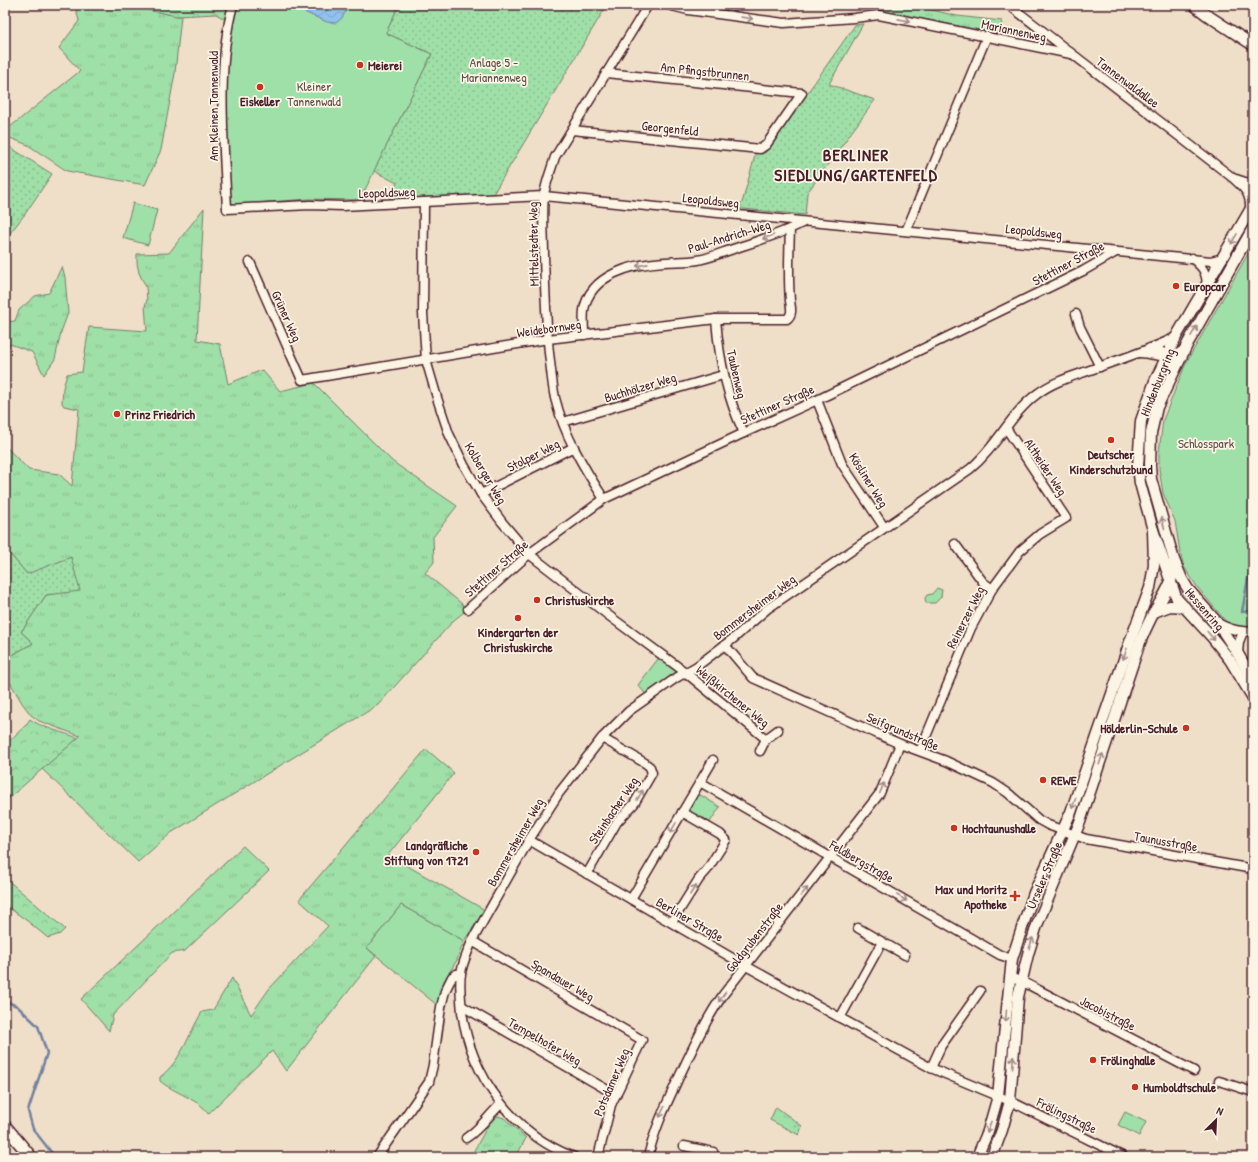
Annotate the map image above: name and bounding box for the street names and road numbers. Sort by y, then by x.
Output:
street label: Mariannenweg [980,14,1048,46]
street label: Am Kleinen Tannenwald [204,51,222,161]
street label: Tannenwaldallee [1093,52,1163,112]
street label: Am Pfingstbrunnen [660,57,750,85]
street label: Georgenfeld [641,116,699,140]
street label: Leopoldsweg [358,182,416,202]
street label: Leopoldsweg [682,188,740,212]
street label: Mittelstedter Weg [523,201,543,286]
street label: Paul-Andrich-Weg [686,215,773,257]
street label: Leopoldsweg [1005,219,1063,243]
street label: Stettiner Straße [1029,236,1107,290]
street label: Grüner Weg [268,287,306,345]
street label: Weidebornweg [516,315,583,341]
street label: Hindenburgring [1135,345,1179,419]
street label: Taubenweg [723,348,751,400]
street label: Buchhölzer Weg [602,367,678,406]
street label: Stettiner Straße [737,380,817,428]
street label: Stolper Weg [504,434,563,476]
street label: Altheider Weg [1020,435,1072,499]
street label: Kolberger Weg [461,439,512,507]
street label: Kösliner Weg [845,449,893,511]
street label: Stettiner Straße [460,535,532,601]
street label: Bommersheimer Weg [709,570,799,644]
street label: Reinerzer Weg [942,583,988,651]
street label: Hessenring [1181,584,1229,635]
street label: Weißkirchener Weg [692,661,774,731]
street label: Seifgrundstraße [864,708,942,754]
street label: Steinbacher Weg [584,773,642,847]
street label: Bommersheimer Weg [482,794,548,889]
street label: Taunusstraße [1133,827,1199,855]
street label: Feldbergstraße [826,835,897,887]
street label: Urseler Straße [1022,839,1066,911]
street label: Berliner Straße [653,893,727,945]
street label: Goldgrubenstraße [721,898,787,976]
street label: Spandauer Weg [528,955,598,1005]
street label: Jacobistraße [1077,991,1139,1035]
street label: Tempelhofer Weg [505,1013,585,1069]
street label: Potsdamer Weg [589,1045,633,1119]
street label: Frölingstraße [1033,1092,1100,1137]

